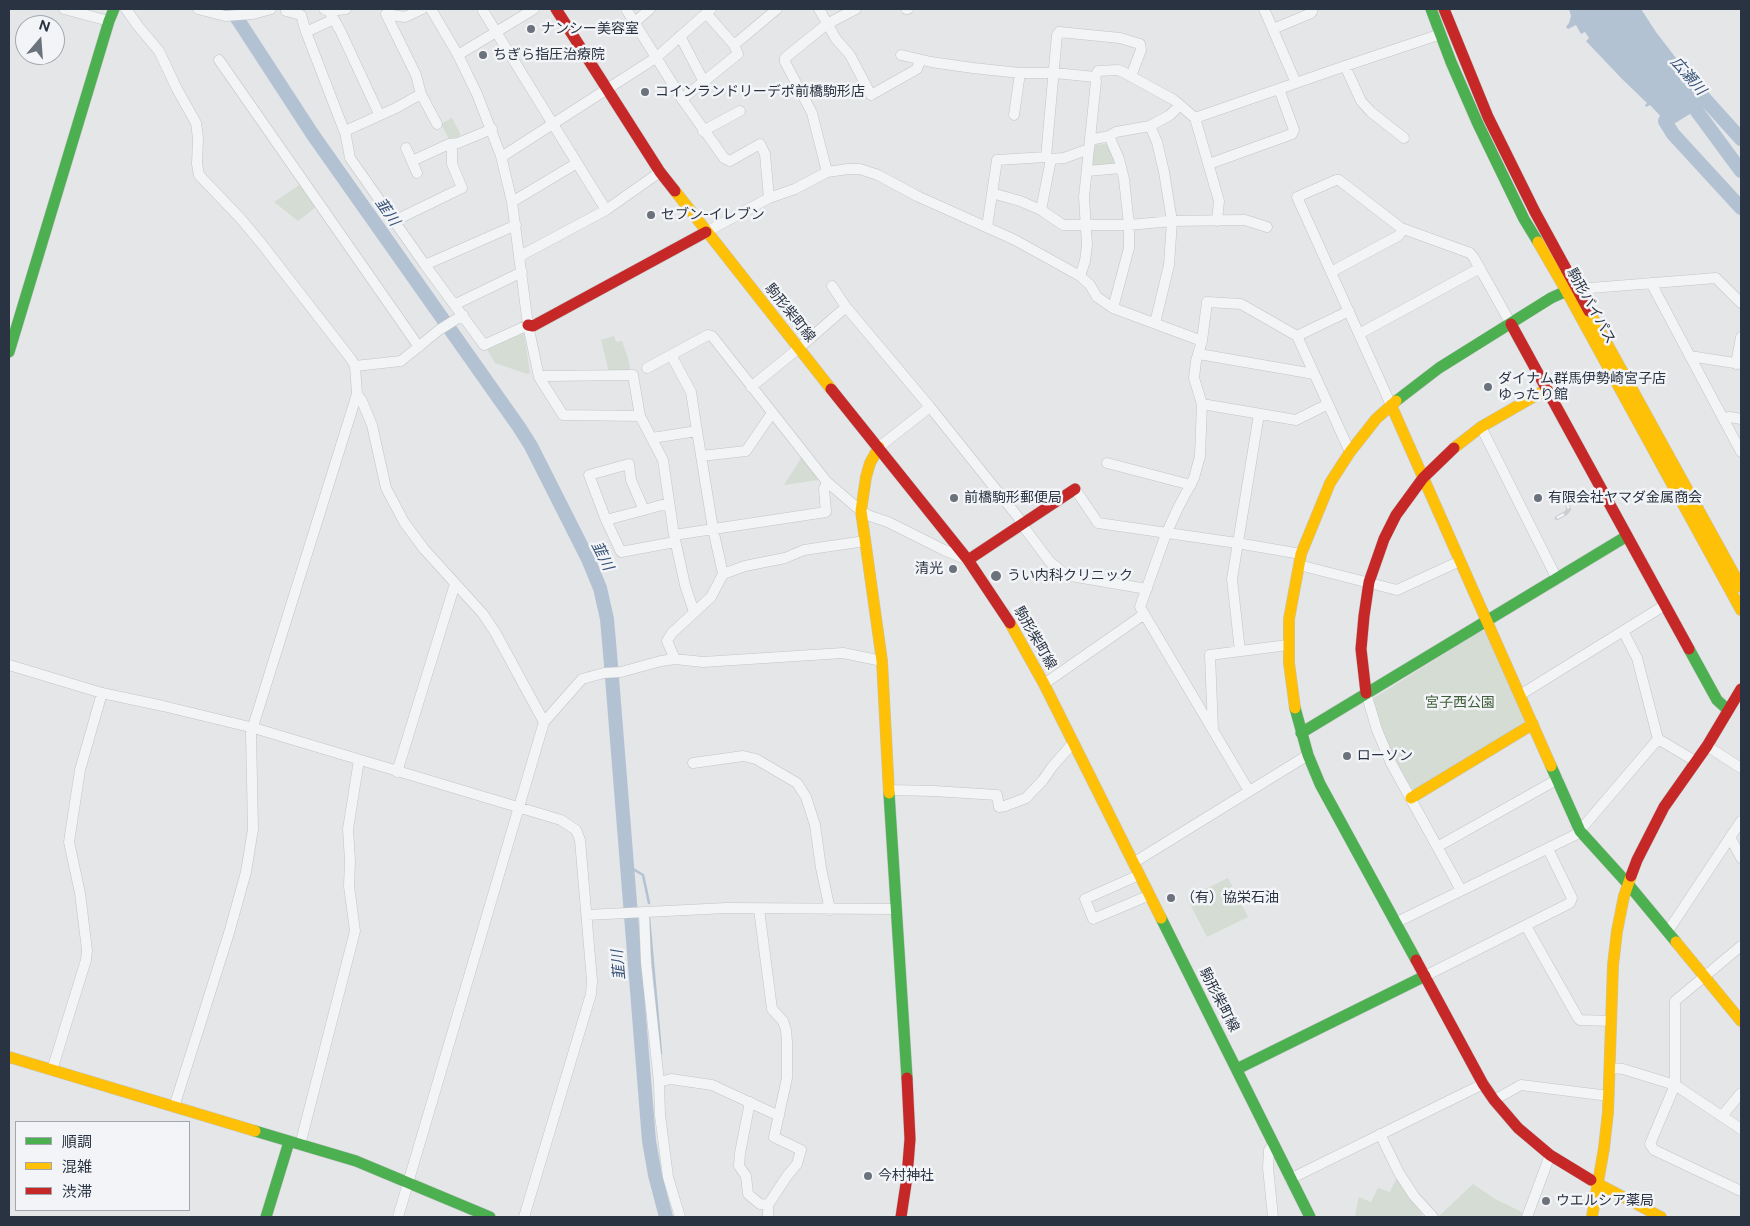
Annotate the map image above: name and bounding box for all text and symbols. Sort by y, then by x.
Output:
north arrow [15,15,65,65]
text: N [37,16,52,36]
place label: ナンシー美容室 [541,21,639,37]
marker: ナンシー美容室 [525,23,537,35]
place label: ちぎら指圧治療院 [493,47,605,63]
marker: ちぎら指圧治療院 [477,49,489,61]
water label: 広瀬川 [1666,53,1710,99]
place label: コインランドリーデポ前橋駒形店 [655,84,865,100]
marker: コインランドリーデポ前橋駒形店 [639,86,651,98]
water label: 韮川 [371,195,403,229]
place label: セブン-イレブン [661,207,765,223]
marker: セブン-イレブン [645,209,657,221]
street label: 駒形バイパス [1563,265,1619,347]
street label: 駒形柴町線 [761,281,819,345]
place label: ダイナム群馬伊勢崎宮子店 ゆったり館 [1498,371,1666,404]
marker: ダイナム群馬伊勢崎宮子店 ゆったり館 [1482,381,1494,393]
place label: 前橋駒形郵便局 [964,490,1062,506]
place label: 有限会社ヤマダ金属商会 [1548,490,1702,506]
marker: 前橋駒形郵便局 [948,492,960,504]
marker: 有限会社ヤマダ金属商会 [1532,492,1544,504]
water label: 韮川 [587,539,617,573]
place label: 清光 [915,561,943,577]
marker: 清光 [947,563,959,575]
place label: うい内科クリニック [1007,568,1133,584]
marker: うい内科クリニック [989,569,1003,583]
street label: 駒形柴町線 [1010,603,1060,673]
park label: 宮子西公園 [1425,695,1495,711]
place label: ローソン [1357,748,1413,764]
marker: ローソン [1341,750,1353,762]
place label: （有）協栄石油 [1181,890,1279,906]
marker: （有）協栄石油 [1165,892,1177,904]
water label: 韮川 [609,949,629,981]
street label: 駒形柴町線 [1196,965,1242,1035]
legend [15,1121,190,1211]
text: 順調 [62,1133,92,1151]
text: 混雑 [62,1158,92,1176]
place label: 今村神社 [878,1168,934,1184]
marker: 今村神社 [862,1170,874,1182]
text: 渋滞 [62,1183,92,1201]
place label: ウエルシア薬局 [1556,1193,1654,1209]
marker: ウエルシア薬局 [1540,1195,1552,1207]

